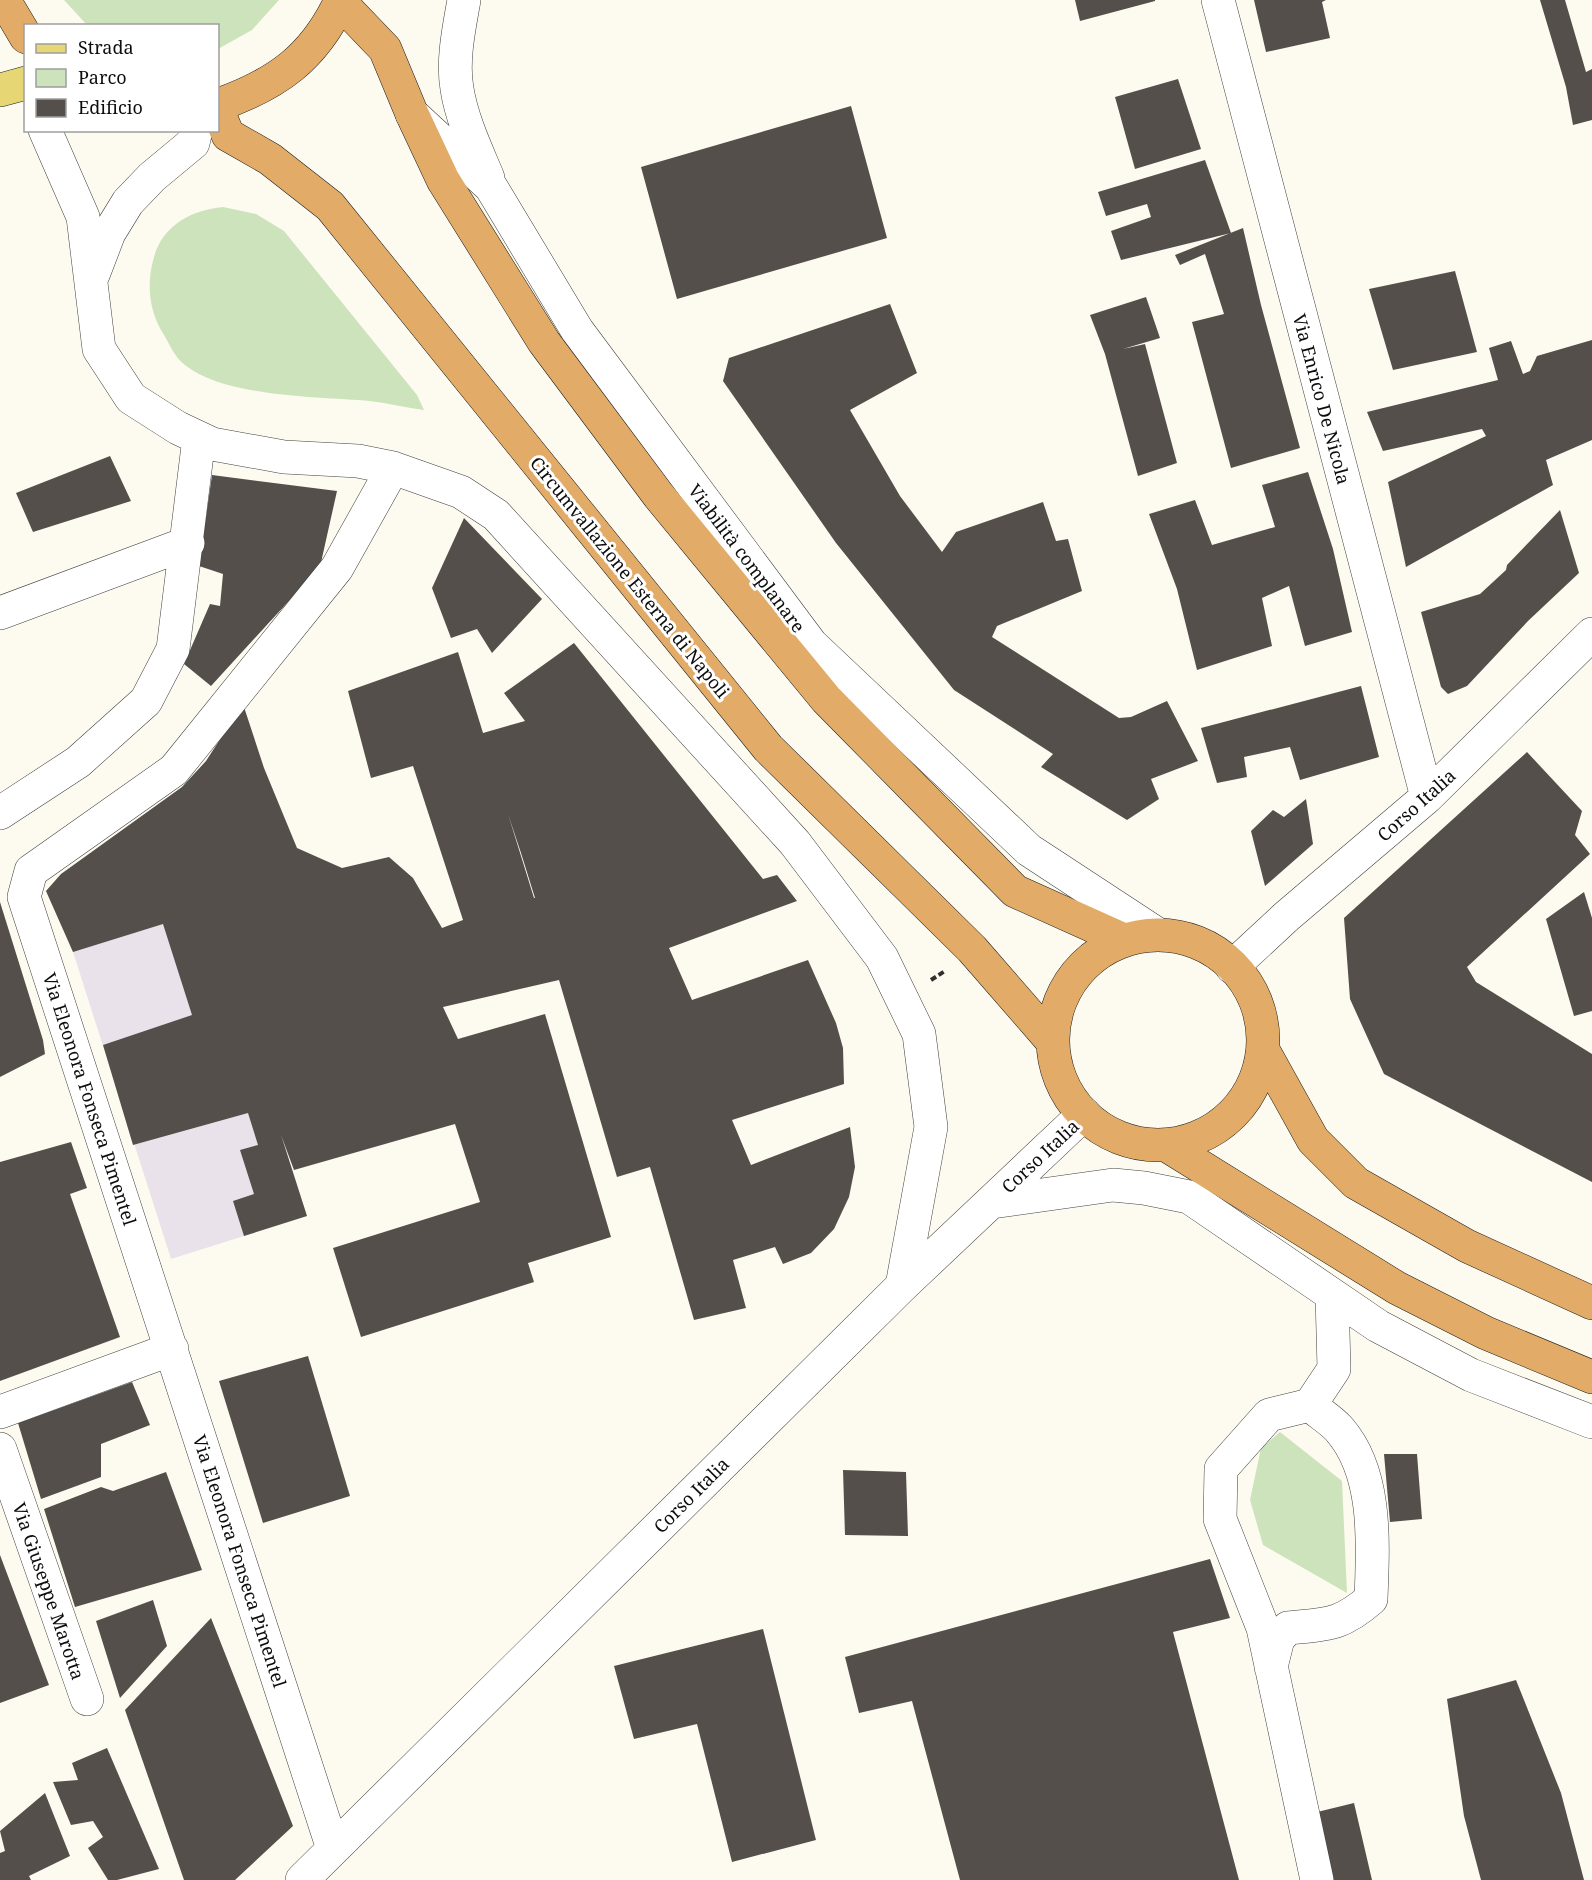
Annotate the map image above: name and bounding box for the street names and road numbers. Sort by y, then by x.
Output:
street label: Via Enrico De Nicola [1288,311,1356,487]
street label: Circumvallazione Esterna di Napoli [525,451,735,703]
street label: Viabilità complanare [683,479,811,637]
street label: Corso Italia [1372,763,1460,847]
street label: Via Eleonora Fonseca Pimentel [38,970,142,1229]
street label: Corso Italia [996,1114,1084,1198]
street label: Via Eleonora Fonseca Pimentel [188,1432,292,1691]
street label: Corso Italia [648,1452,734,1538]
street label: Via Giuseppe Marotta [7,1499,91,1683]

